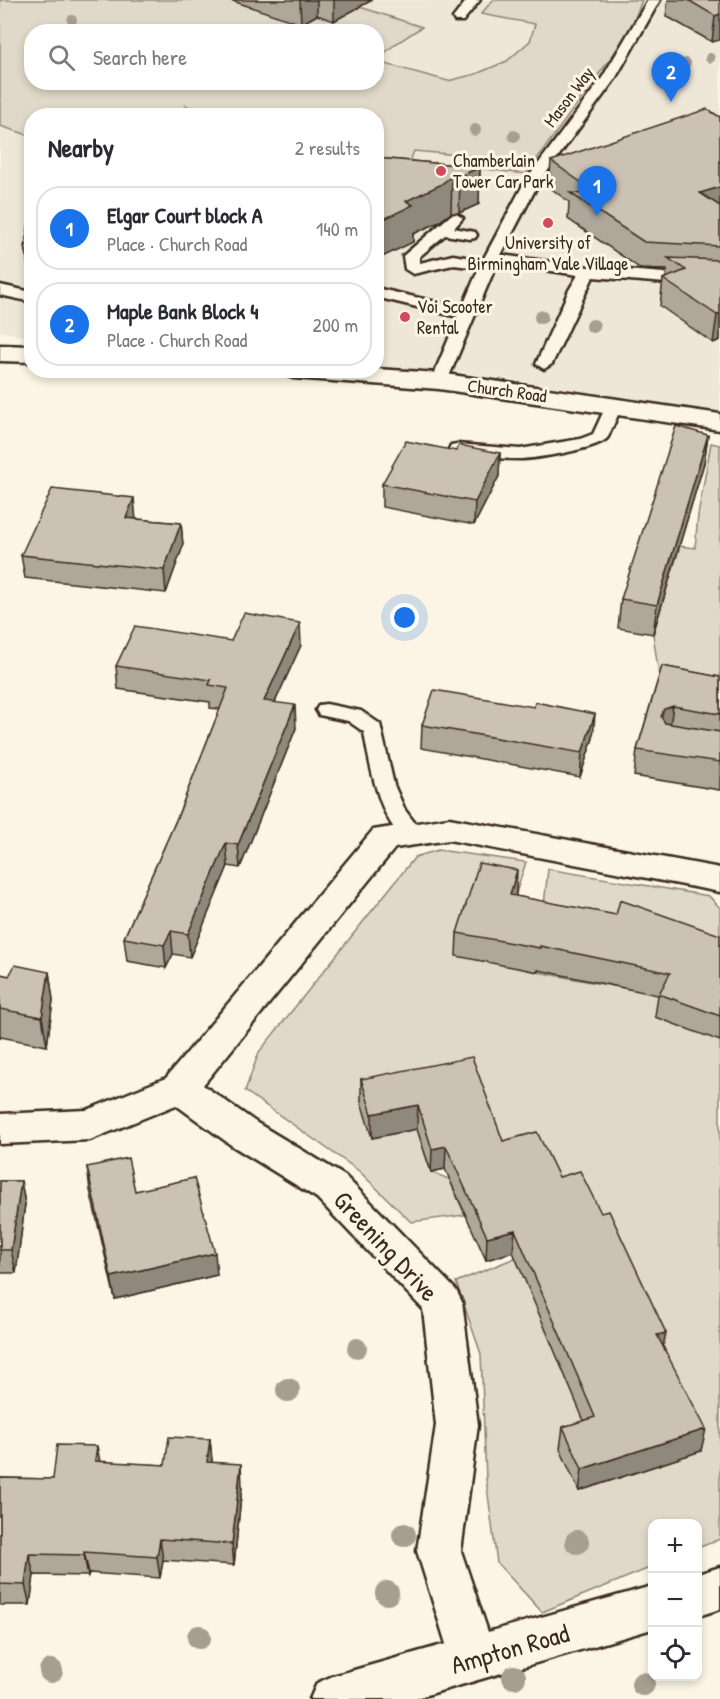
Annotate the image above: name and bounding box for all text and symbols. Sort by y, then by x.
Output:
search box [24,24,384,90]
icon: search [45,41,78,74]
text: Search here [93,42,187,72]
pin: 2 [652,52,690,102]
street label: Mason Way [538,61,600,132]
text: Nearby [48,130,114,165]
text: 2 results [295,134,360,161]
place label: Chamberlain Tower Car Park [453,148,554,194]
marker: Chamberlain Tower Car Park [434,164,448,178]
pin: 1 [578,166,616,216]
text: Elgar Court block A [107,200,263,230]
text: 1 [66,215,73,242]
text: 140 m [316,215,358,242]
marker: University of Birmingham Vale Village [541,216,555,230]
text: Place · Church Road [107,230,247,257]
place label: University of Birmingham Vale Village [468,230,628,276]
place label: Voi Scooter Rental [417,294,493,340]
text: Maple Bank Block 4 [107,296,259,326]
marker: Voi Scooter Rental [398,310,412,324]
text: 2 [65,311,74,338]
text: 200 m [313,311,358,338]
text: Place · Church Road [107,326,247,353]
street label: Church Road [466,373,548,408]
your location [390,603,419,632]
street label: Greening Drive [326,1183,447,1308]
map controls [648,1519,702,1681]
button: + [648,1519,702,1573]
button: − [648,1573,702,1627]
street label: Ampton Road [447,1615,573,1682]
button: locate [648,1627,702,1681]

